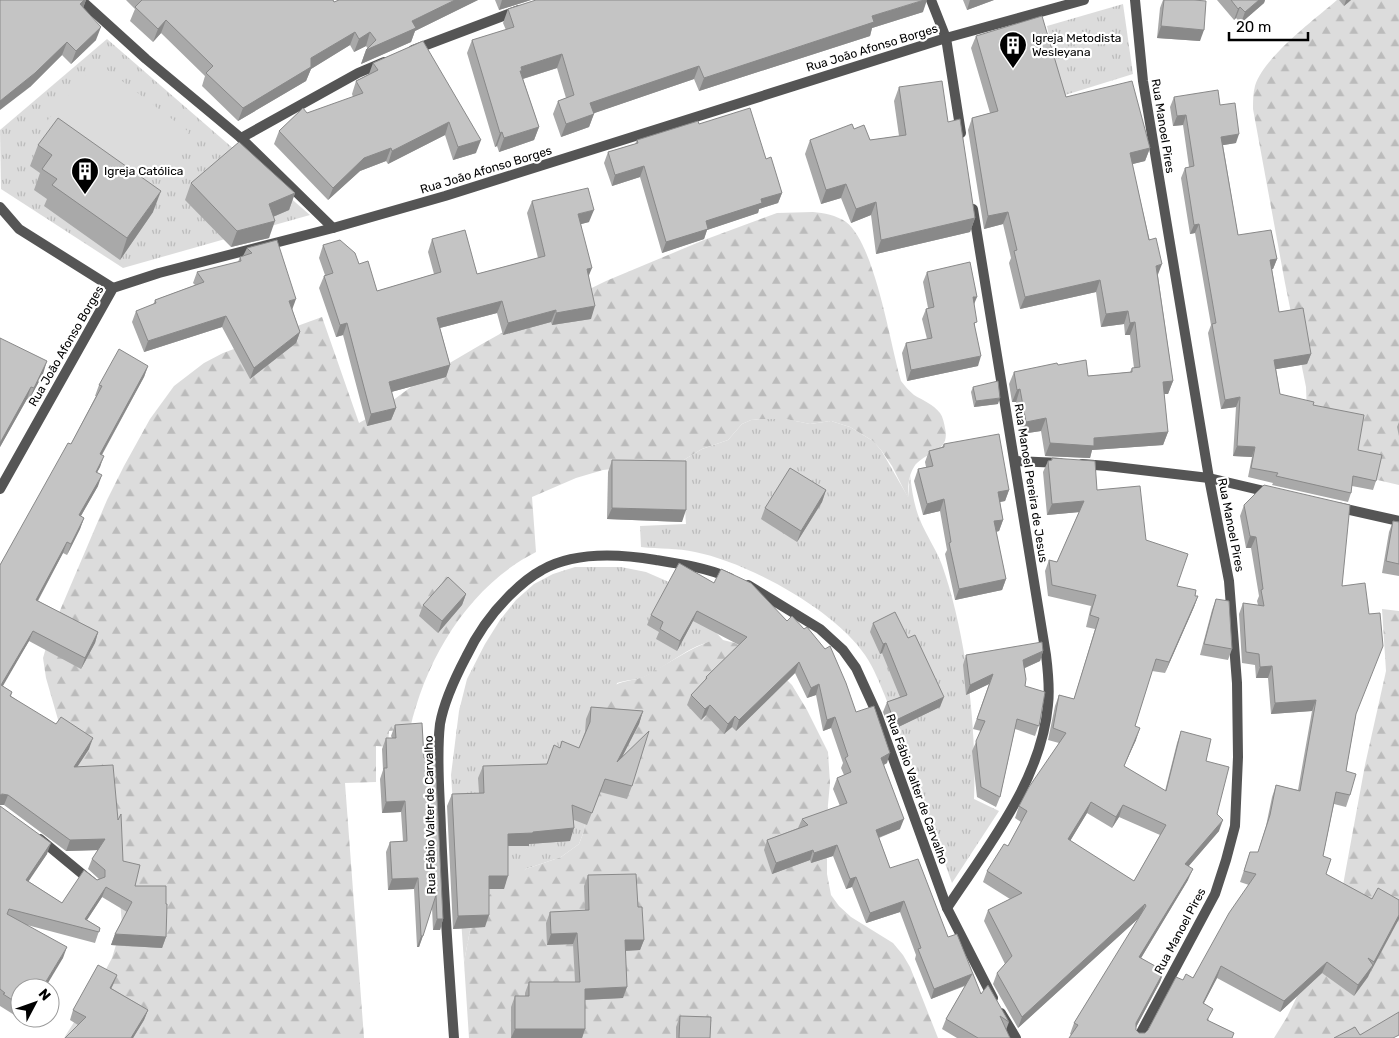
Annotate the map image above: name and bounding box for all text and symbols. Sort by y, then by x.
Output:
scale bar [1229,10,1308,42]
text: 20 m [1236,18,1271,36]
street label: Rua João Afonso Borges [804,21,940,75]
building icon: Igreja Metodista Wesleyana [998,30,1028,69]
place label: Igreja Metodista Wesleyana [1032,31,1121,59]
street label: Rua Manoel Pires [1149,78,1177,174]
street label: Rua João Afonso Borges [418,143,554,197]
building icon: Igreja Católica [70,156,100,195]
place label: Igreja Católica [104,164,183,178]
street label: Rua João Afonso Borges [26,283,106,409]
street label: Rua Manoel Pereira de Jesus [1012,403,1050,563]
street label: Rua Manoel Pires [1215,477,1247,573]
street label: Rua Fábio Valter de Carvalho [883,712,951,866]
street label: Rua Fábio Valter de Carvalho [422,735,438,895]
street label: Rua Manoel Pires [1151,886,1209,976]
north arrow [10,978,60,1028]
text: N [35,985,54,1004]

